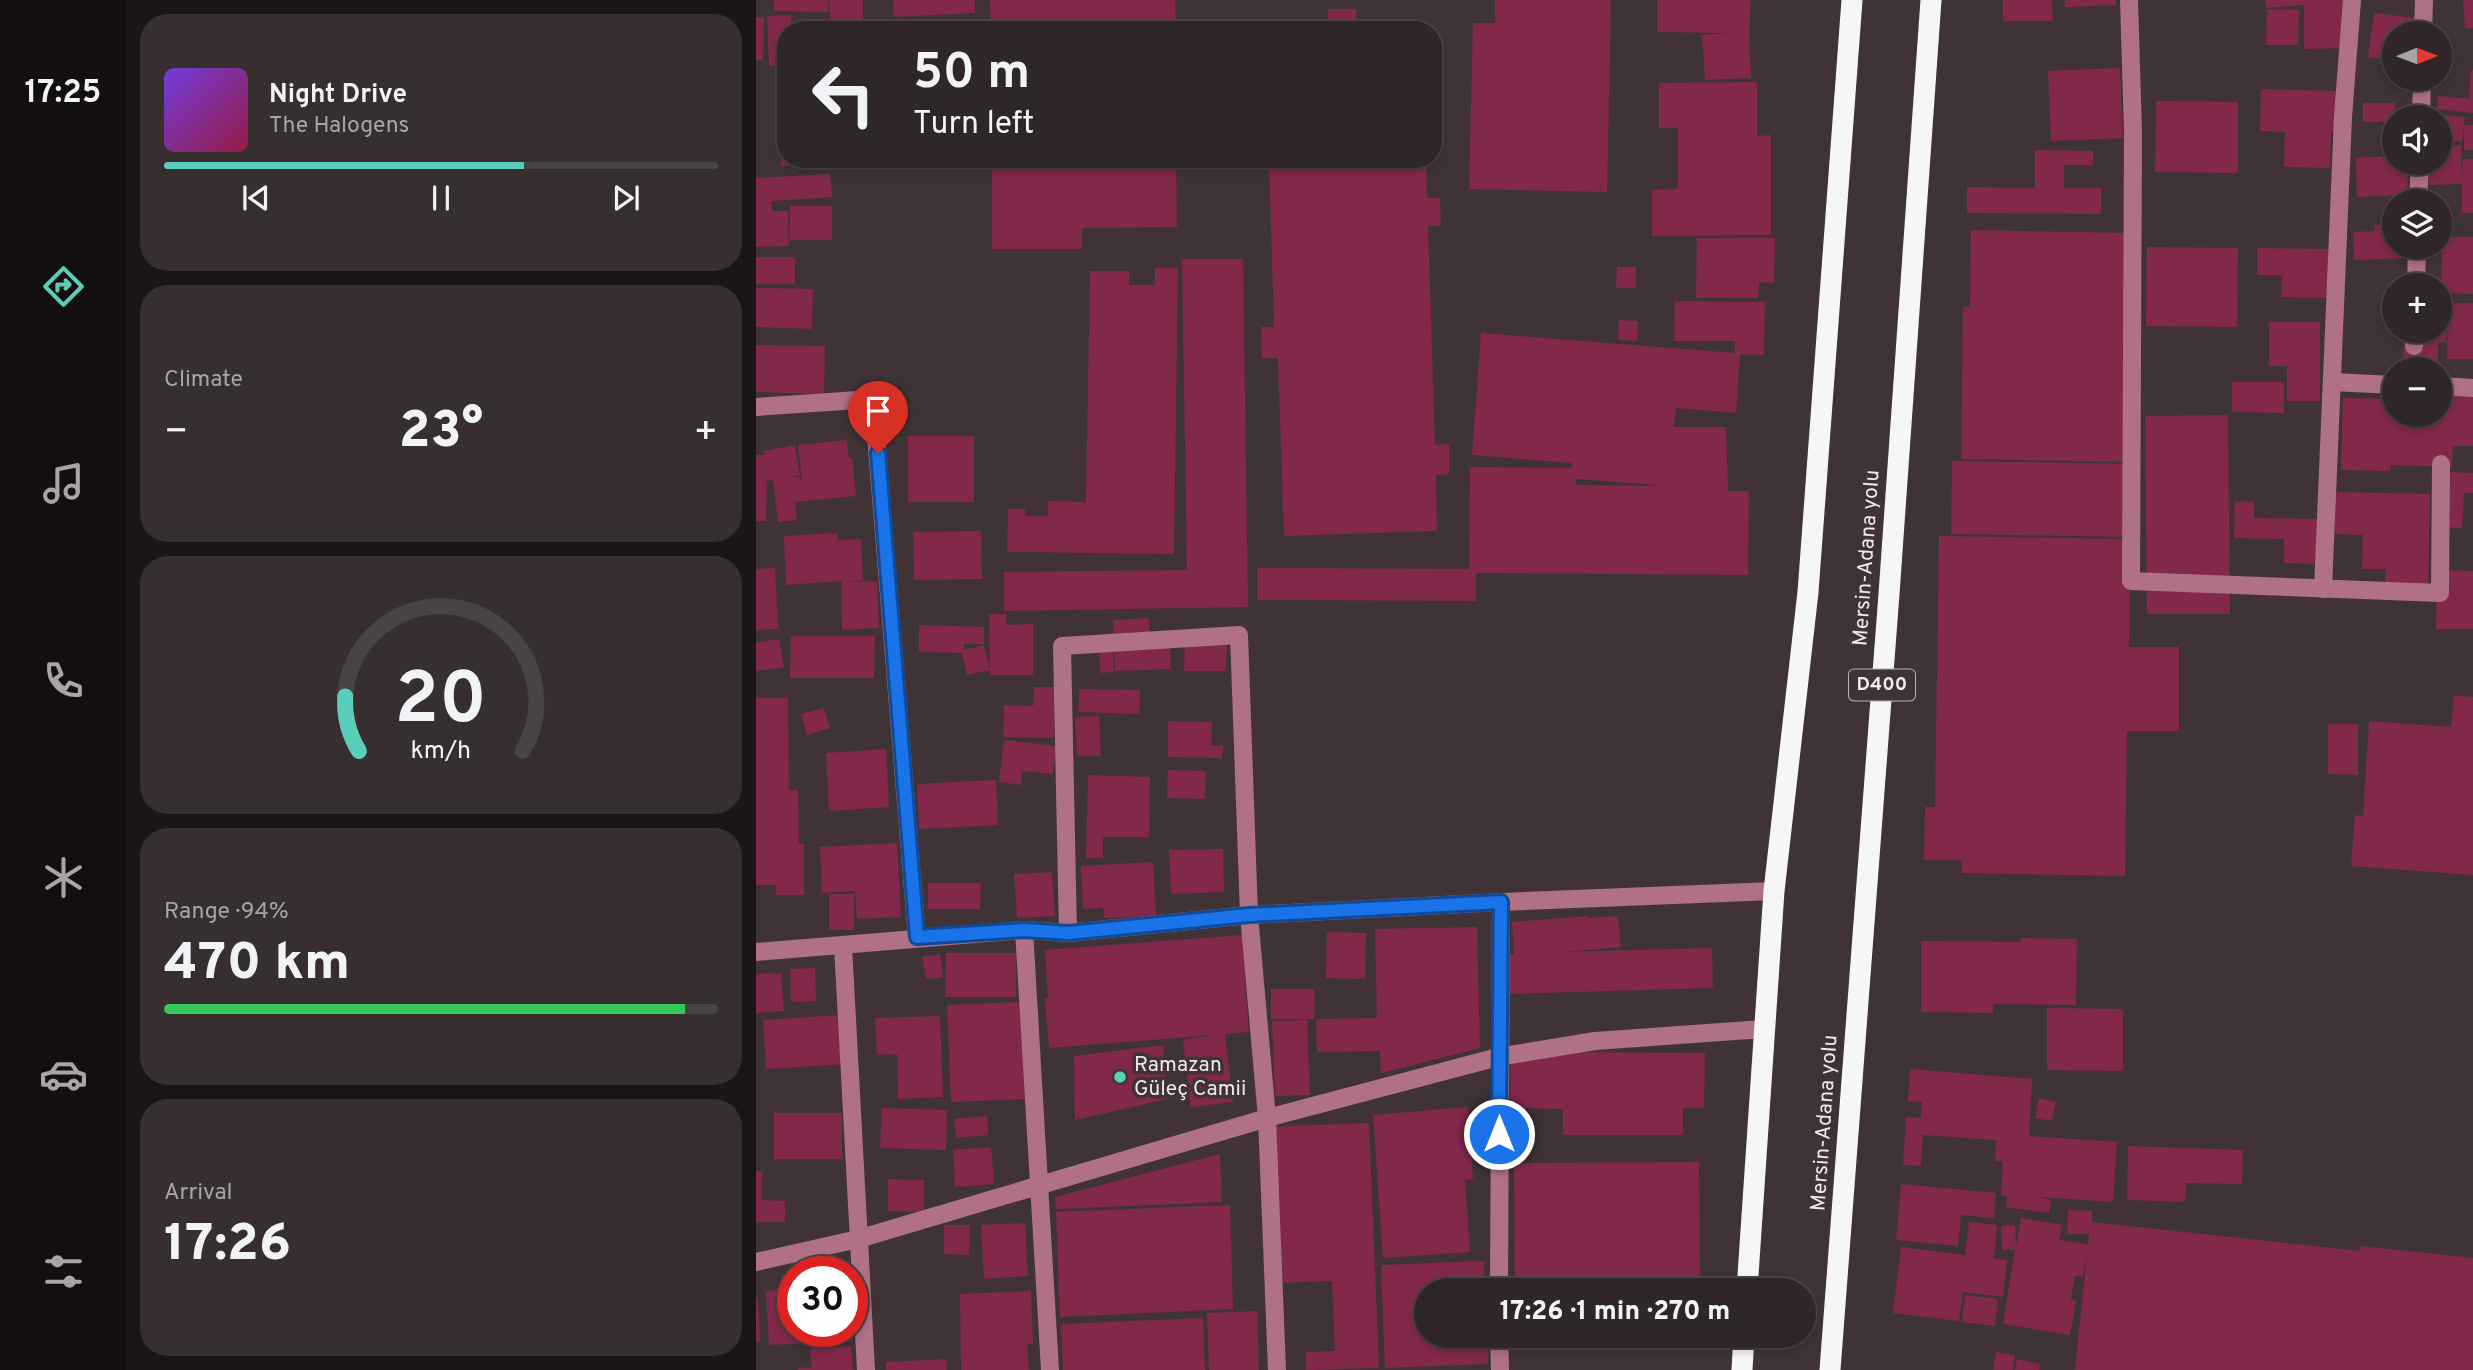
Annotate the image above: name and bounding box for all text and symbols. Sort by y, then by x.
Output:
north arrow [2382,21,2452,91]
map controls [2382,21,2452,427]
text: 50 m [913,44,1030,106]
icon: left [798,49,889,140]
text: 17:25 [25,74,101,114]
text: Night Drive [269,79,407,112]
text: Turn left [913,105,1034,145]
button: sound [2382,105,2452,175]
text: The Halogens [269,112,409,141]
icon: previous [237,179,275,217]
icon: pause [422,179,460,217]
icon: next [607,179,645,217]
button: layers [2382,189,2452,259]
icon: directions [39,262,88,311]
button: + [2382,273,2452,343]
button: − [2382,357,2452,427]
text: Climate [164,366,243,395]
pin [848,381,908,453]
icon: arrive [859,392,897,430]
text: 23° [399,400,483,466]
text: − [164,409,189,458]
text: + [693,409,718,458]
icon: music [39,459,88,508]
street label: Mersin-Adana yolu [1847,469,1887,647]
icon: phone [39,656,88,705]
text: 20 [395,657,487,749]
road number: D400 [1849,670,1915,700]
text: km/h [411,736,471,768]
icon: climate [39,853,88,902]
text: Range · 94% [164,898,289,927]
text: 470 km [164,932,350,998]
street label: Mersin-Adana yolu [1805,1034,1845,1212]
icon: car [39,1050,88,1099]
place label: Ramazan Güleç Camii [1134,1052,1246,1103]
marker: Ramazan Güleç Camii [1112,1069,1128,1085]
position arrow [1462,1097,1536,1171]
text: Arrival [164,1179,233,1208]
text: 17:26 [164,1213,291,1279]
icon: filters [39,1247,88,1296]
speed limit sign: 30 [777,1256,868,1347]
text: 17:26 · 1 min · 270 m [1500,1296,1730,1329]

